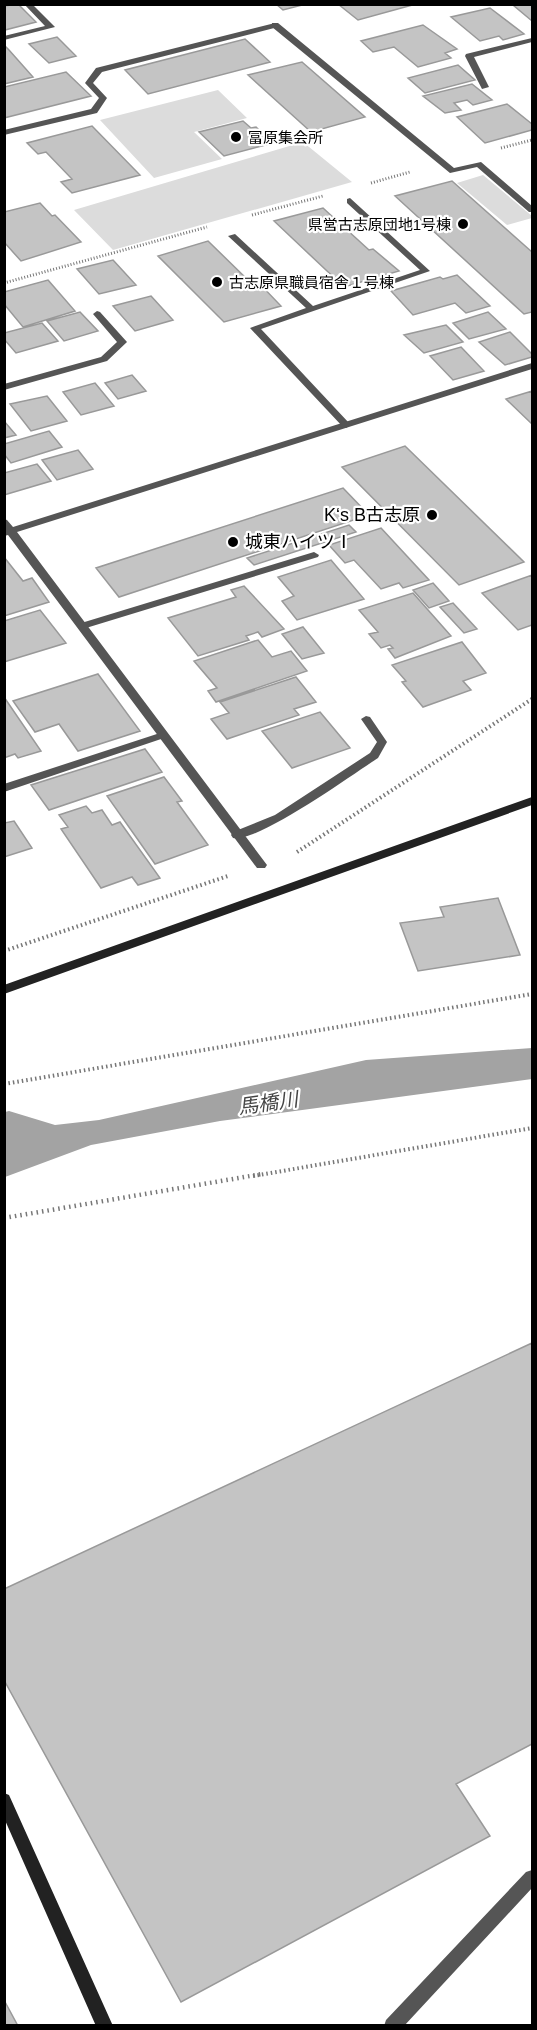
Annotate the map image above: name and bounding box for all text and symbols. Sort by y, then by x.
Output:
place label: 冨原集会所 [248,129,323,146]
marker: 冨原集会所 [229,130,243,144]
place label: 県営古志原団地1号棟 [308,216,451,233]
marker: 県営古志原団地1号棟 [456,217,470,231]
place label: 古志原県職員宿舎１号棟 [229,274,394,291]
marker: 古志原県職員宿舎１号棟 [210,275,224,289]
place label: K‘s B古志原 [324,505,420,525]
marker: K‘s B古志原 [425,508,439,522]
place label: 城東ハイツⅠ [245,532,353,552]
marker: 城東ハイツⅠ [226,535,240,549]
water label: 馬橋川 [237,1088,301,1118]

